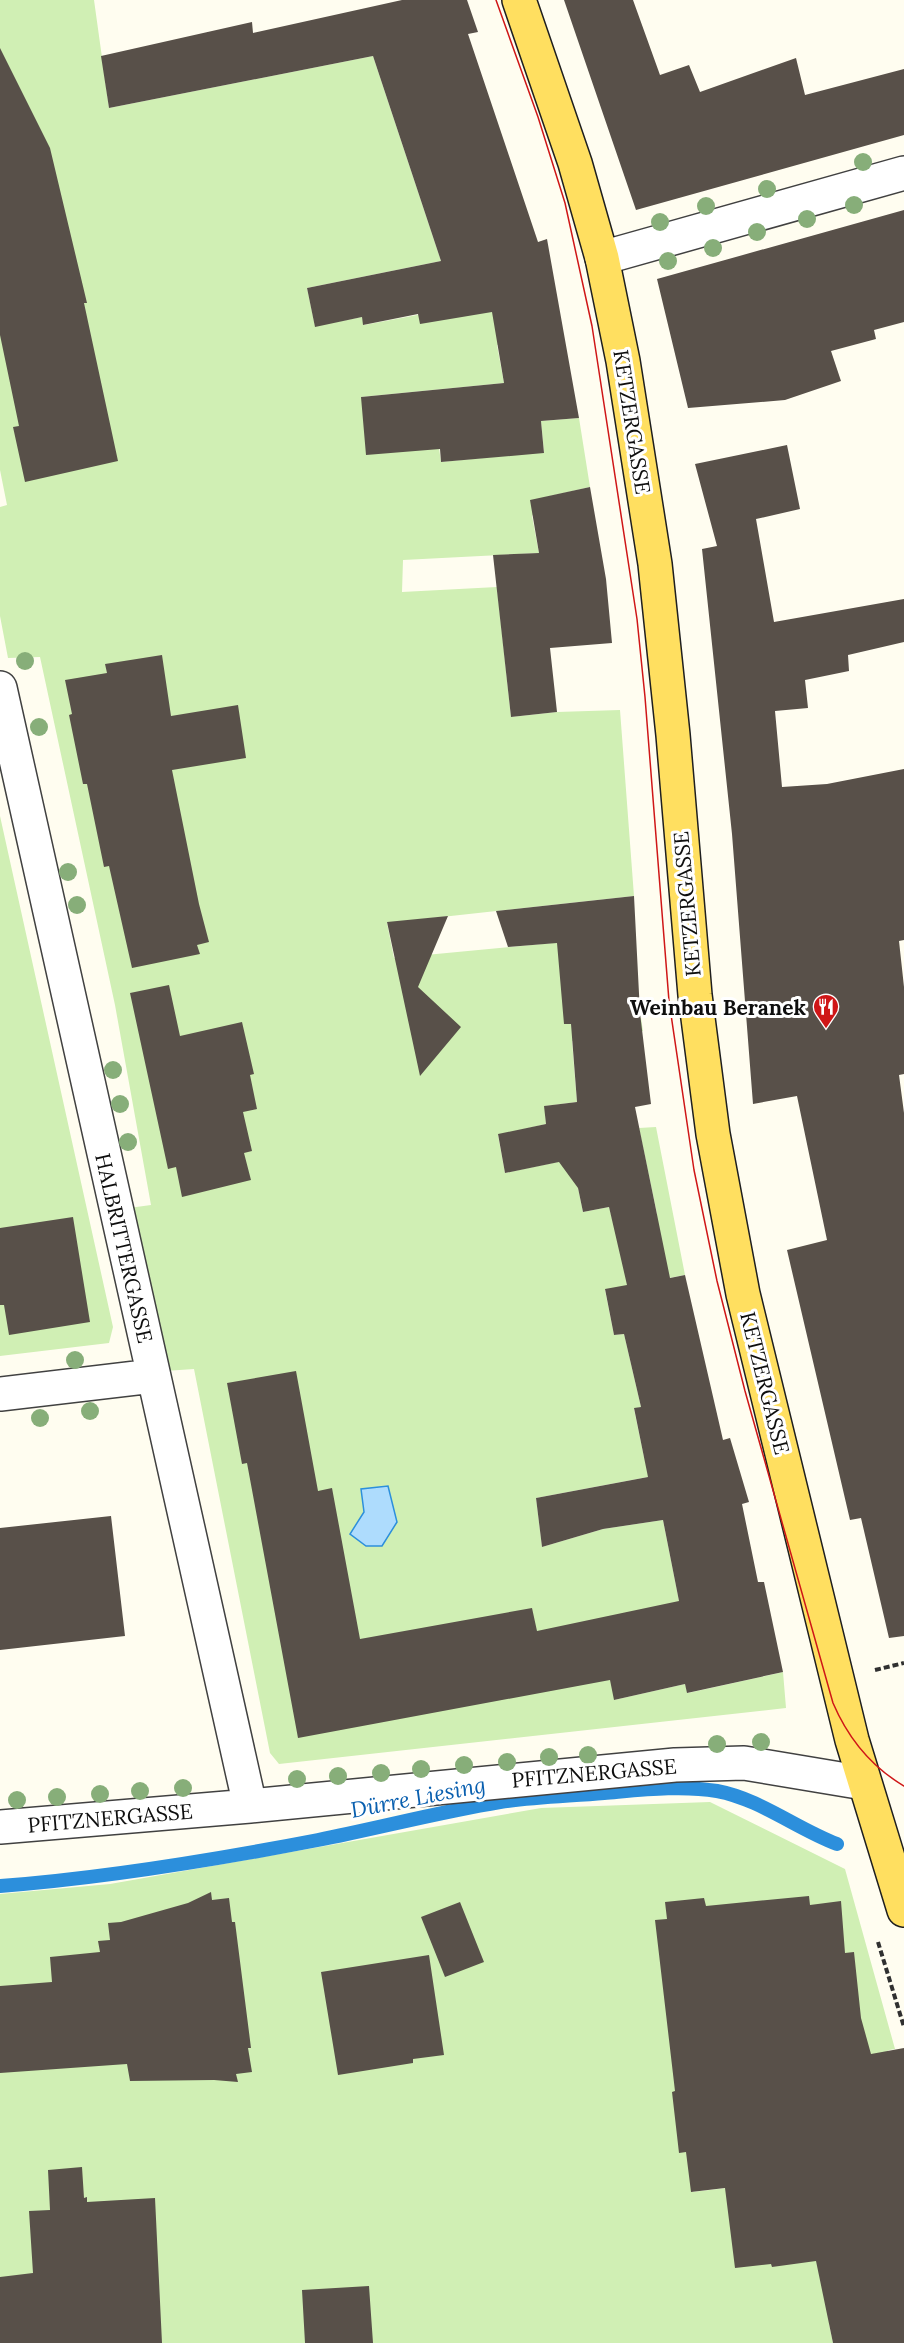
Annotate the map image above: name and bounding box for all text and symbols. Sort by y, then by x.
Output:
street label: KETZERGASSE [607,348,657,496]
street label: KETZERGASSE [667,830,707,978]
restaurant icon: Weinbau Beranek [811,992,841,1030]
place label: Weinbau Beranek [630,994,807,1021]
street label: HALBRITTERGASSE [89,1150,159,1346]
street label: KETZERGASSE [734,1309,796,1457]
street label: PFITZNERGASSE [510,1752,678,1794]
water label: Dürre Liesing [348,1770,488,1824]
street label: PFITZNERGASSE [26,1797,194,1839]

